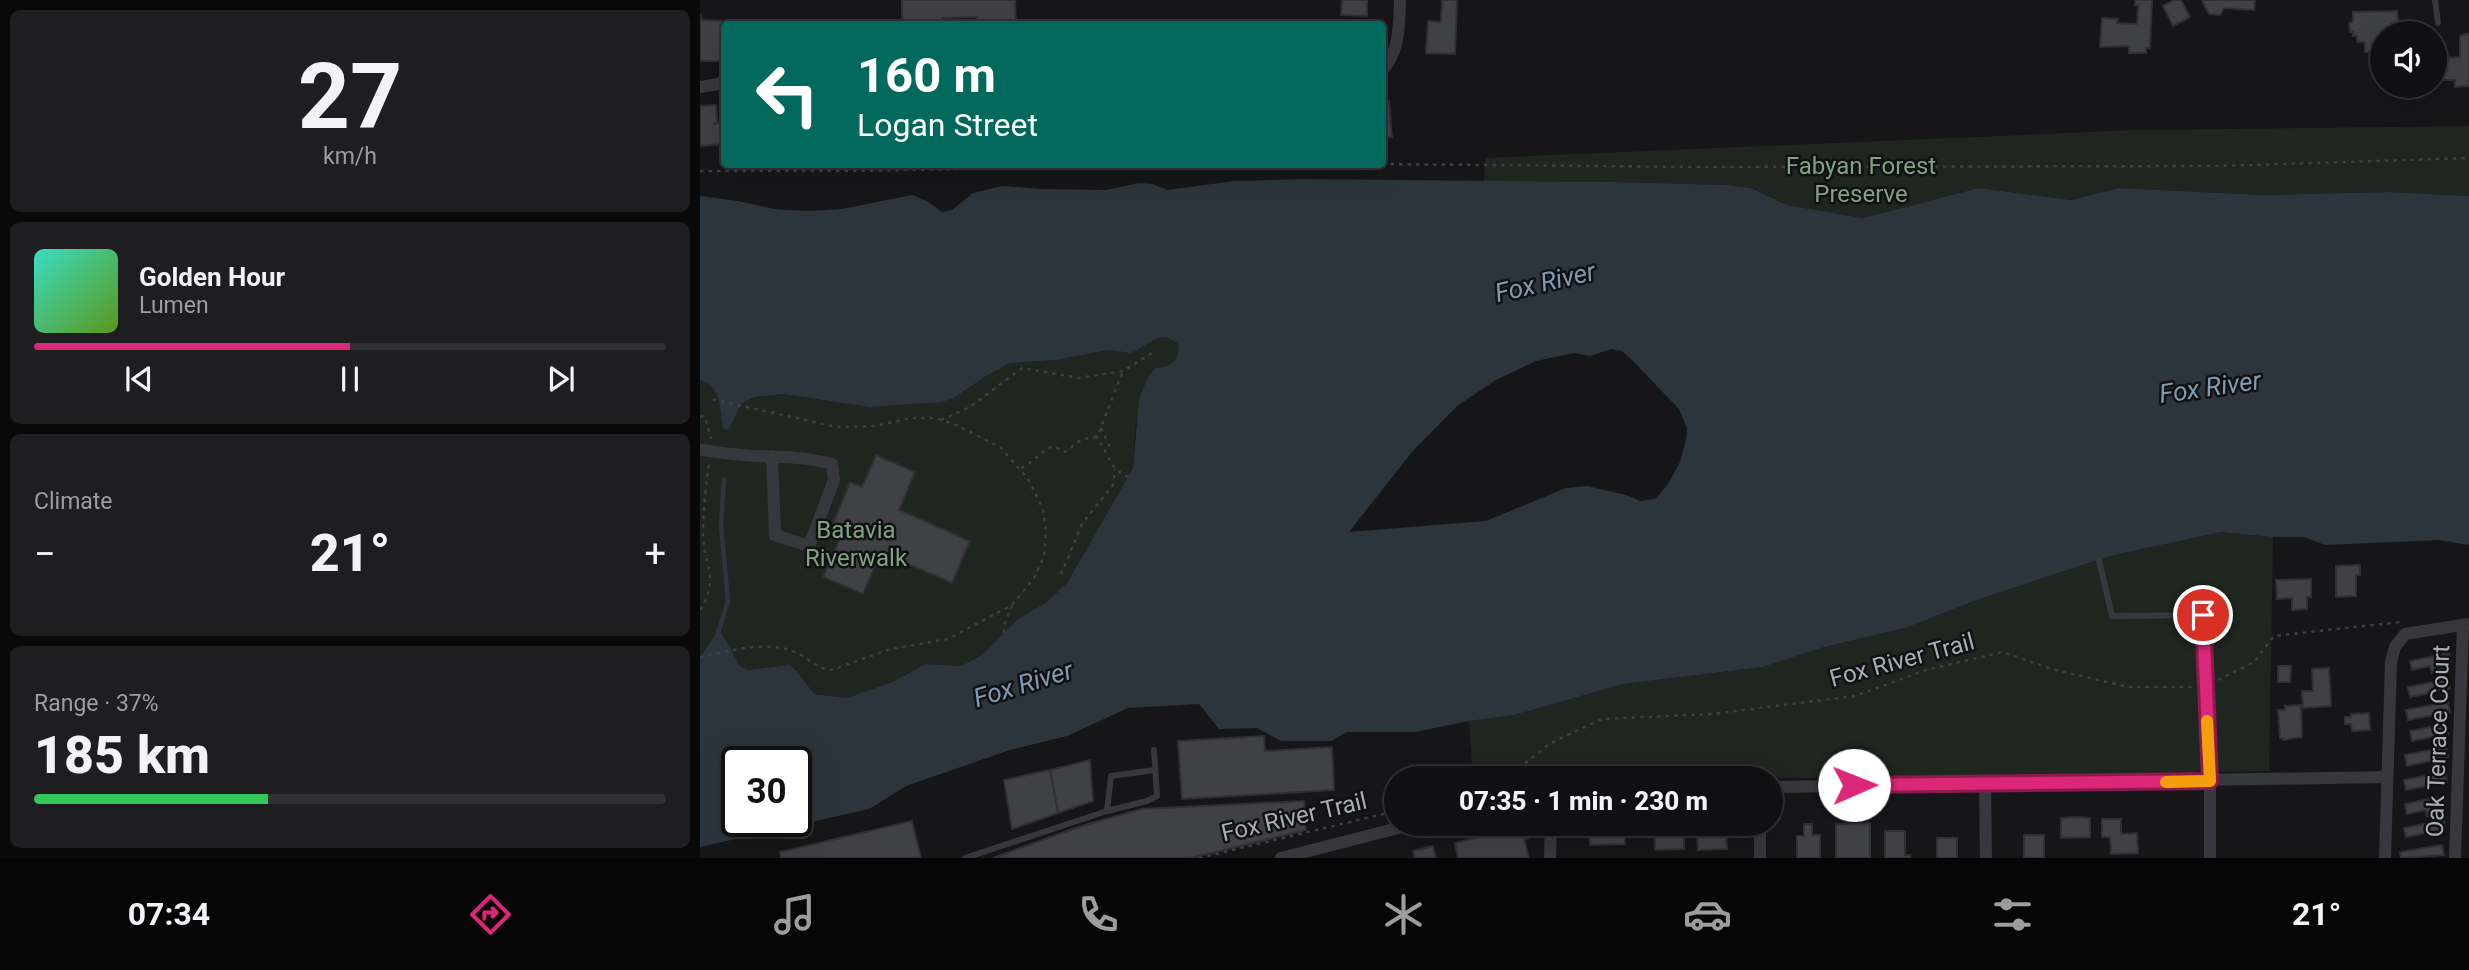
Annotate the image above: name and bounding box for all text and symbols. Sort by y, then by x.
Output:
map controls [2370,21,2447,98]
button: sound [2370,21,2447,98]
text: 27 [298,44,402,150]
text: 160 m [857,47,996,104]
icon: left [742,49,833,140]
text: Logan Street [857,106,1038,144]
text: km/h [323,143,377,170]
park label: Fabyan Forest Preserve [1786,152,1936,208]
water label: Fox River [1492,256,1600,308]
text: Golden Hour [139,262,285,292]
text: Lumen [139,292,209,319]
icon: previous [120,360,158,398]
icon: pause [331,360,369,398]
icon: next [542,360,580,398]
water label: Fox River [2157,365,2264,409]
text: Climate [34,488,113,515]
park label: Batavia Riverwalk [805,516,908,572]
text: 21° [310,523,390,584]
text: − [34,532,56,576]
text: + [644,532,666,576]
pin [2173,585,2233,645]
icon: arrive [2184,596,2222,634]
street label: Fox River Trail [1827,627,1977,693]
street label: Oak Terrace Court [2421,644,2455,838]
water label: Fox River [970,654,1078,713]
text: Range · 37% [34,690,159,717]
text: 185 km [34,725,210,786]
speed limit sign: 30 [721,746,812,837]
position arrow [1817,748,1891,822]
text: 07:35 · 1 min · 230 m [1459,786,1708,816]
street label: Fox River Trail [1218,787,1370,847]
icon: directions [466,890,515,939]
icon: music [770,890,819,939]
icon: phone [1074,890,1123,939]
icon: climate [1379,890,1428,939]
icon: car [1683,890,1732,939]
icon: filters [1988,890,2037,939]
text: 07:34 [128,895,210,933]
text: 21° [2292,895,2341,933]

